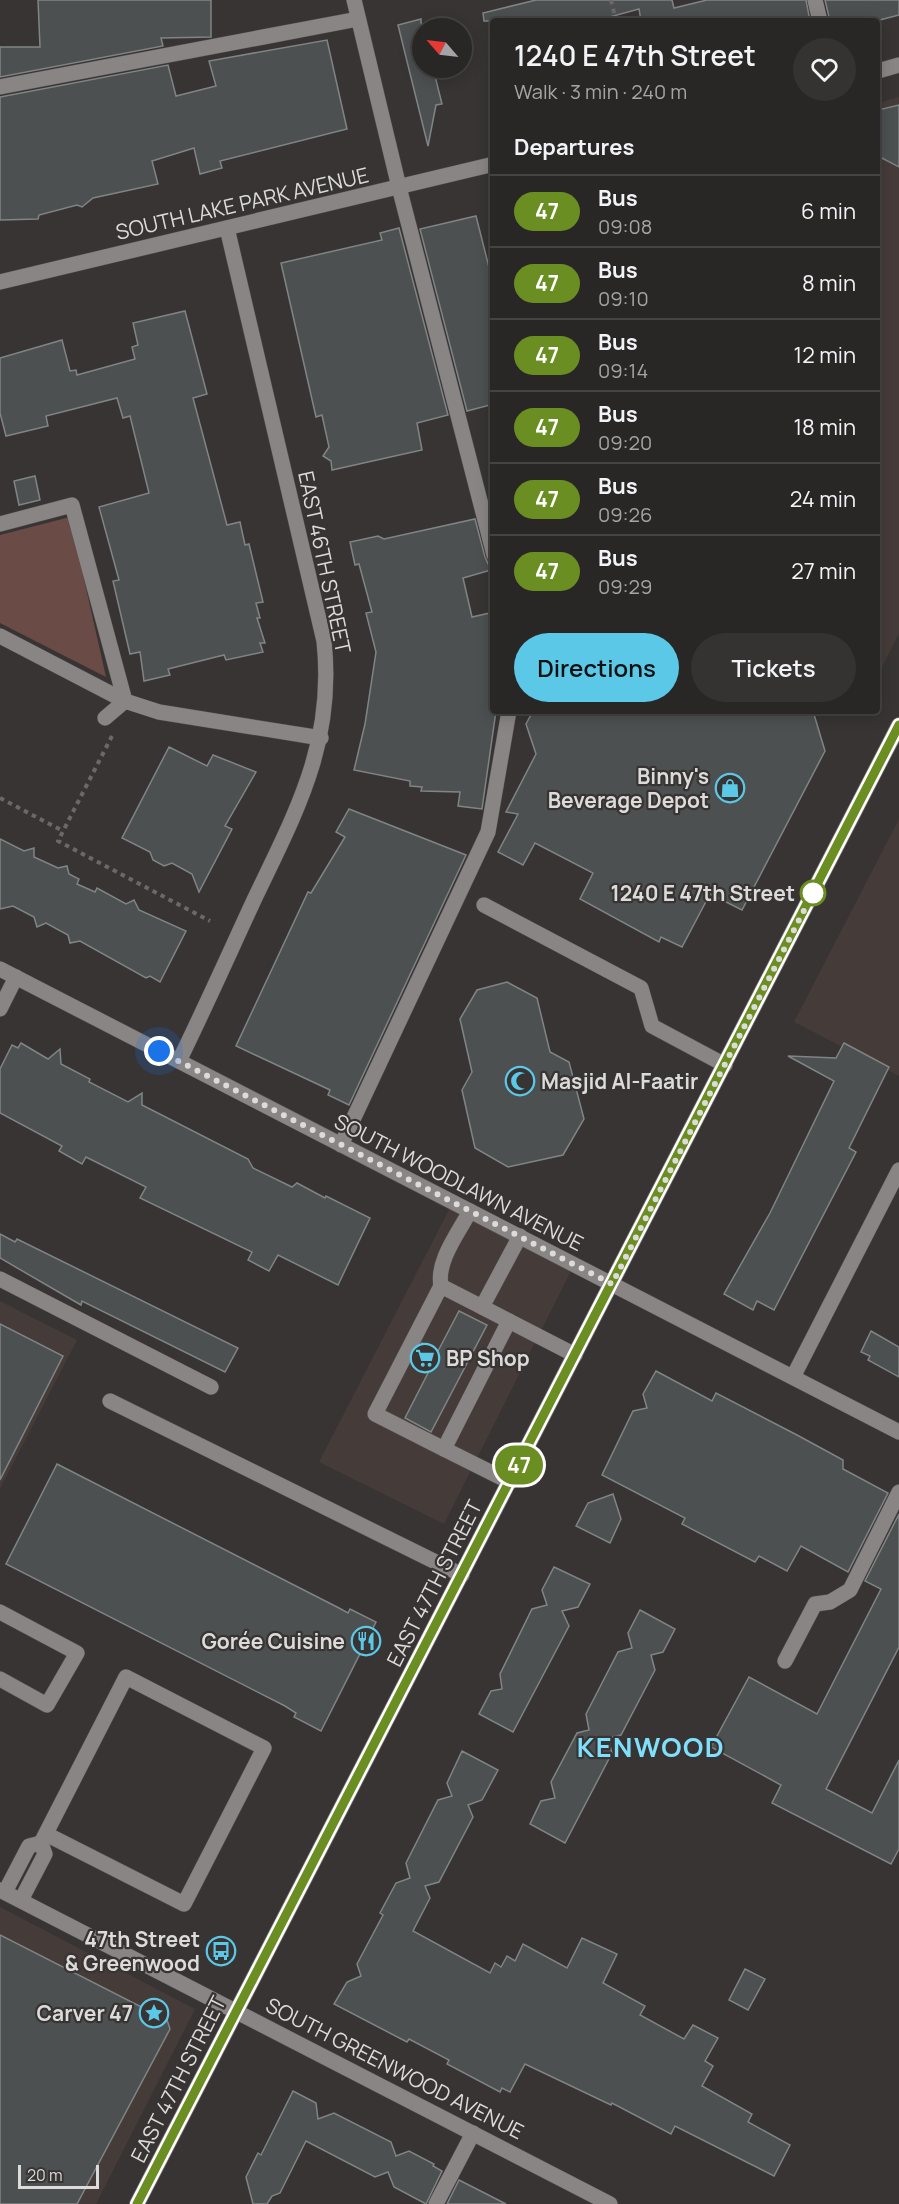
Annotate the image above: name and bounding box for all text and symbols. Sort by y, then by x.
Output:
north arrow [412,18,472,78]
map controls [412,18,472,78]
text: 1240 E 47th Street [514,36,756,74]
button: heart [793,38,856,101]
text: Walk · 3 min · 240 m [514,78,687,105]
text: Departures [514,132,634,162]
street label: SOUTH LAKE PARK AVENUE [113,160,371,246]
text: Bus [598,183,638,213]
text: 6 min [801,196,856,226]
text: 47 [535,197,559,225]
text: 09:08 [598,213,652,240]
text: Bus [598,255,638,285]
text: 8 min [802,268,856,298]
text: 47 [535,269,559,297]
text: 09:10 [598,285,649,312]
text: Bus [598,327,638,357]
text: 12 min [794,340,856,370]
text: 47 [535,341,559,369]
text: 09:14 [598,357,648,384]
text: Bus [598,399,638,429]
text: 18 min [793,412,856,442]
text: 47 [535,413,559,441]
text: 09:20 [598,429,652,456]
street label: EAST 46TH STREET [292,468,358,656]
text: Bus [598,471,638,501]
text: 24 min [790,484,856,514]
text: 47 [535,485,559,513]
text: 09:26 [598,501,652,528]
text: Bus [598,543,638,573]
text: 27 min [791,556,856,586]
text: 47 [535,557,559,585]
text: 09:29 [598,573,652,600]
button: Directions [514,633,679,702]
button: Tickets [691,633,856,702]
place label: Binny's Beverage Depot [548,762,709,814]
shop icon: Binny's Beverage Depot [714,772,746,804]
place label: 1240 E 47th Street [611,879,795,907]
marker: 1240 E 47th Street [800,880,826,906]
your location [144,1036,174,1066]
mosque icon: Masjid Al-Faatir [504,1065,536,1097]
place label: Masjid Al-Faatir [541,1067,698,1095]
street label: SOUTH WOODLAWN AVENUE [330,1107,588,1257]
supermarket icon: BP Shop [409,1342,441,1374]
place label: BP Shop [446,1344,530,1372]
line badge: 47 [492,1446,546,1484]
text: 47 [507,1451,531,1479]
street label: EAST 47TH STREET [380,1495,488,1671]
restaurant icon: Gorée Cuisine [350,1625,382,1657]
place label: Gorée Cuisine [201,1627,345,1655]
district label: KENWOOD [577,1728,725,1765]
place label: 47th Street & Greenwood [65,1925,200,1977]
bus stop icon: 47th Street & Greenwood [205,1935,237,1967]
street label: EAST 47TH STREET [124,1991,232,2167]
street label: SOUTH GREENWOOD AVENUE [261,1991,529,2145]
place icon: Carver 47 [138,1997,170,2029]
place label: Carver 47 [37,1999,133,2027]
scale bar [18,2162,99,2190]
text: 20 m [27,2164,63,2186]

